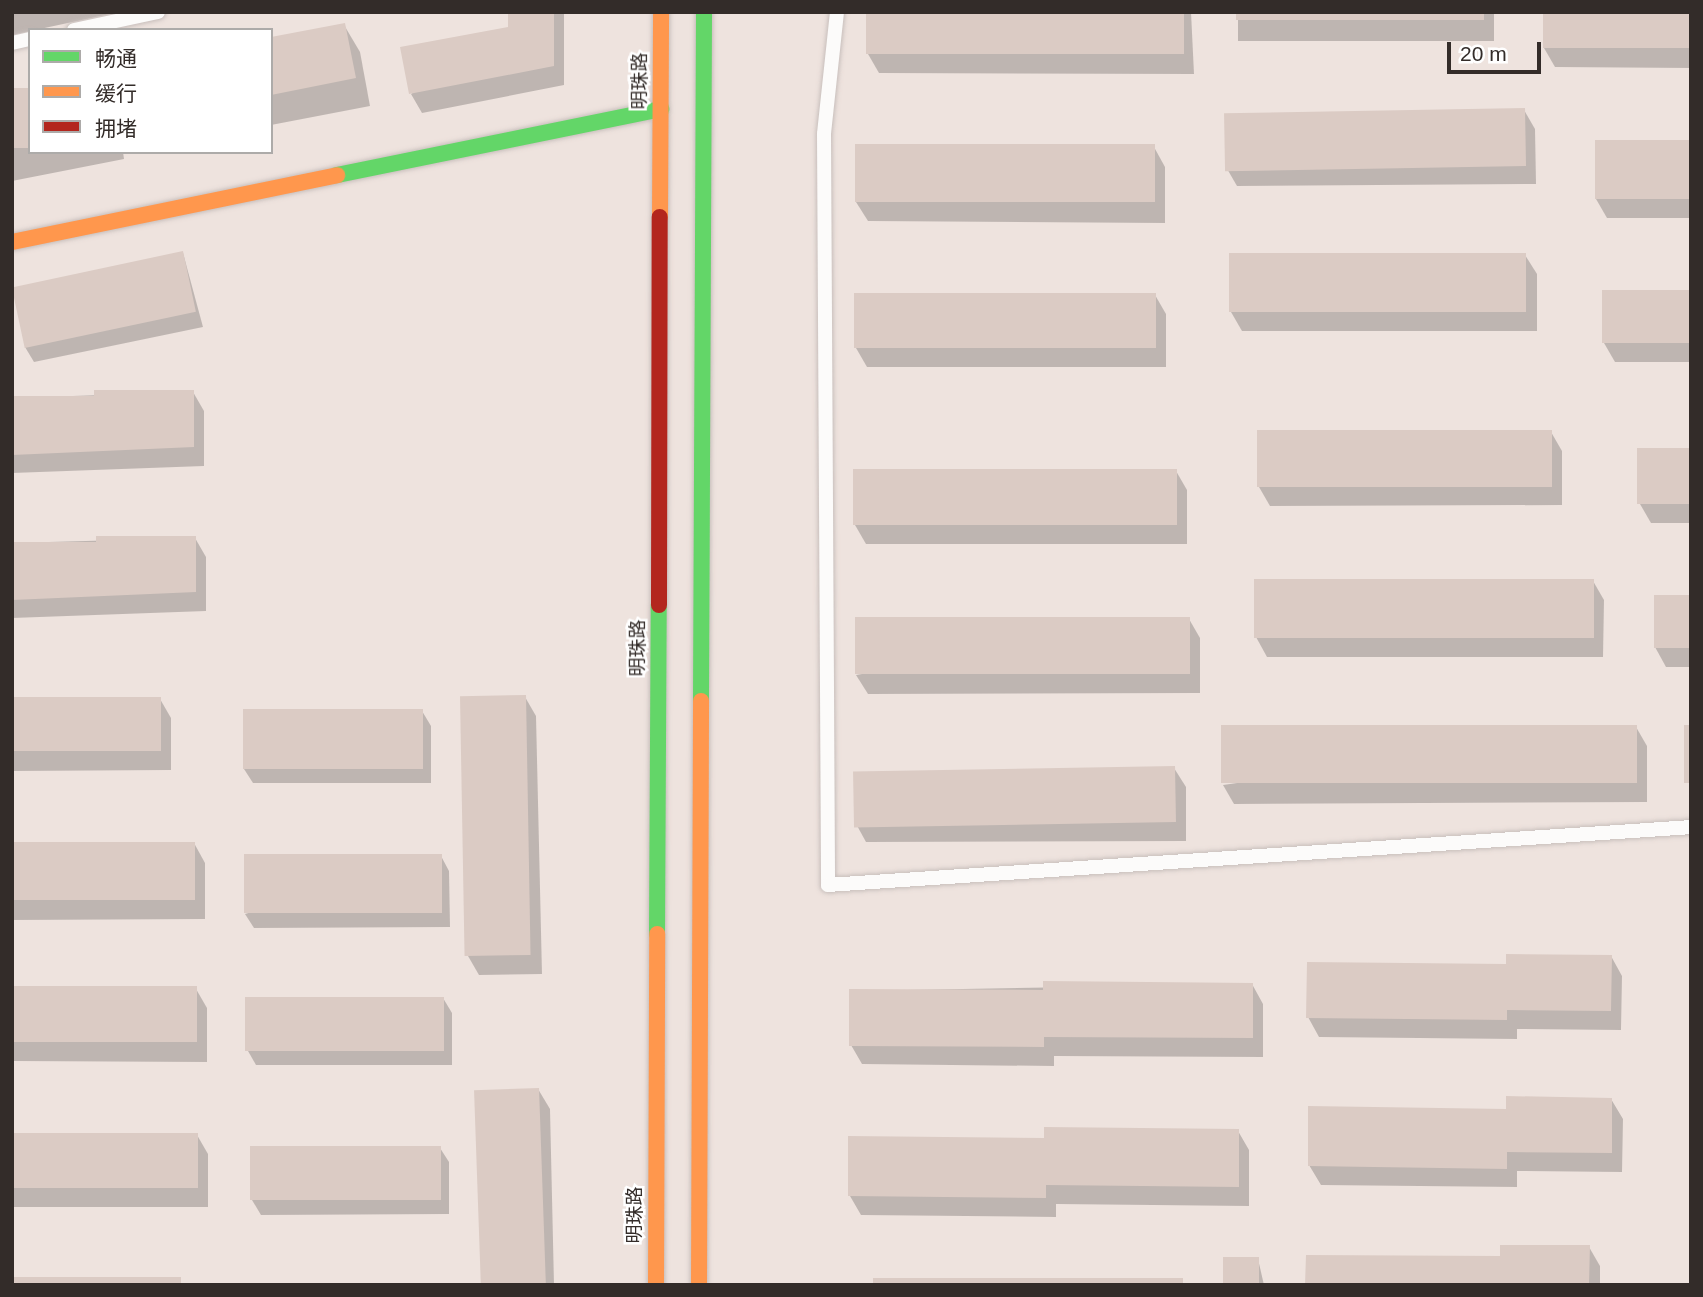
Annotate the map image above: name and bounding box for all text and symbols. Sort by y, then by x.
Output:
legend [28,28,273,154]
scale bar [1451,28,1546,72]
text: 20 m [1460,42,1507,65]
text: 畅通 [95,47,137,70]
street label: 明珠路 [629,53,651,109]
text: 缓行 [95,82,137,105]
text: 拥堵 [95,117,137,140]
street label: 明珠路 [627,620,649,676]
street label: 明珠路 [624,1187,646,1243]

